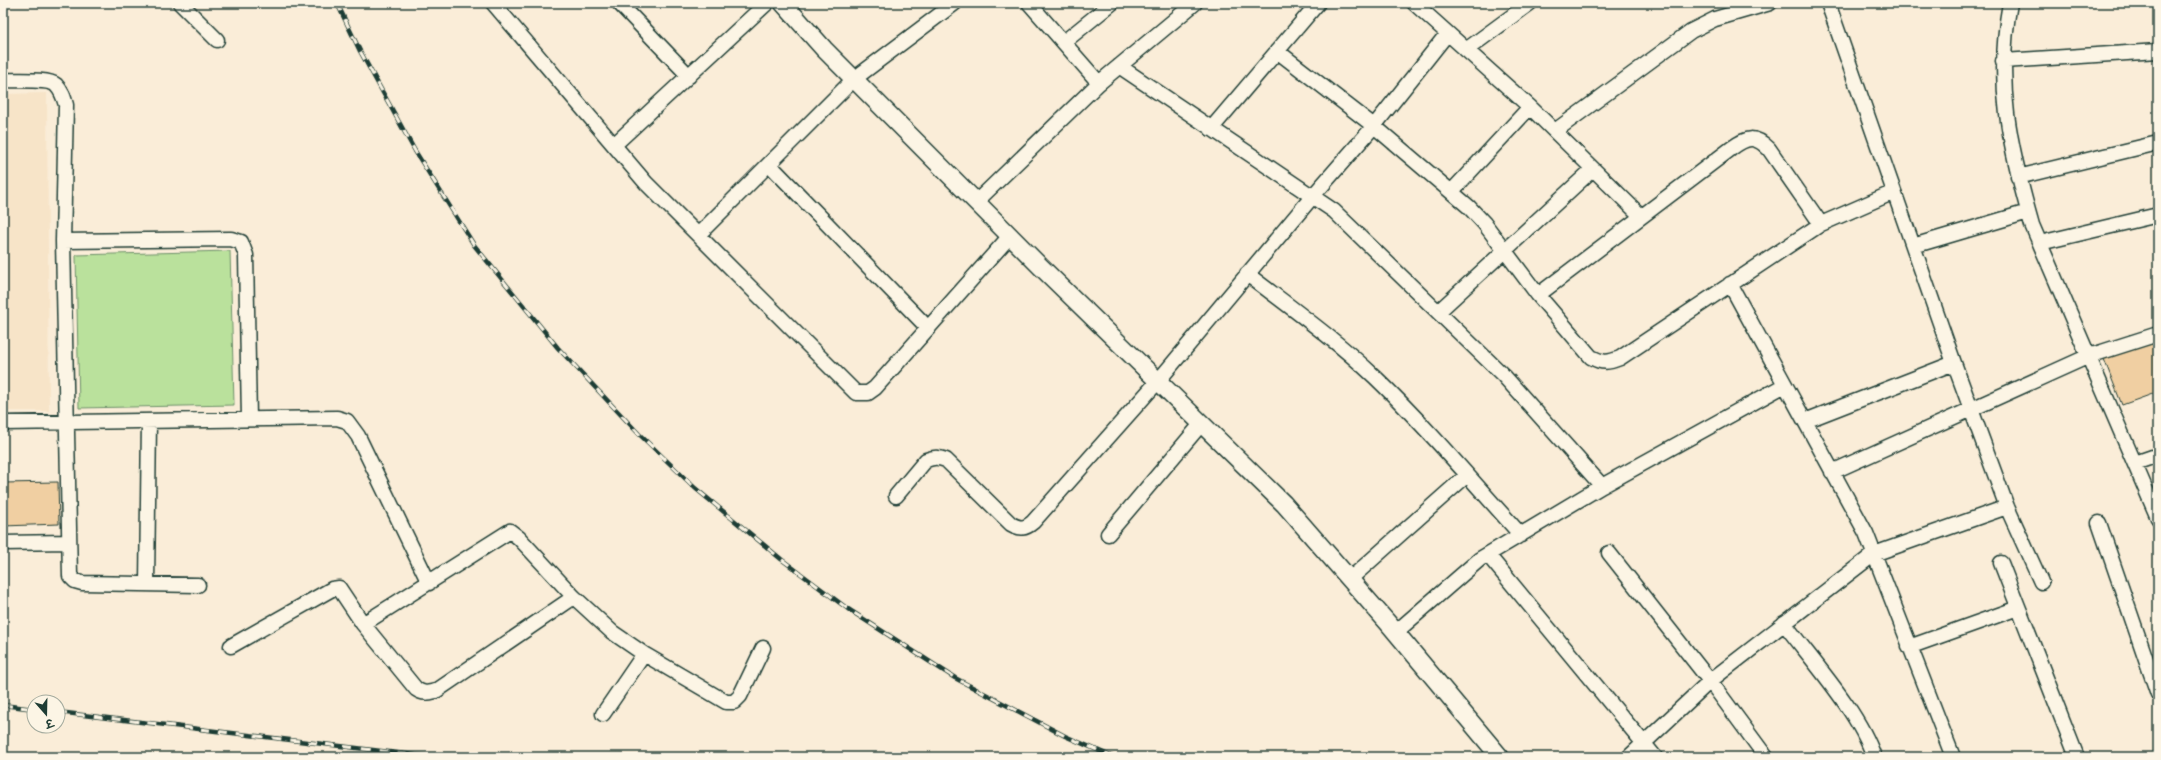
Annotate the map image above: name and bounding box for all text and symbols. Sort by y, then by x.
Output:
north arrow [26,694,66,734]
text: उ [42,715,56,732]

